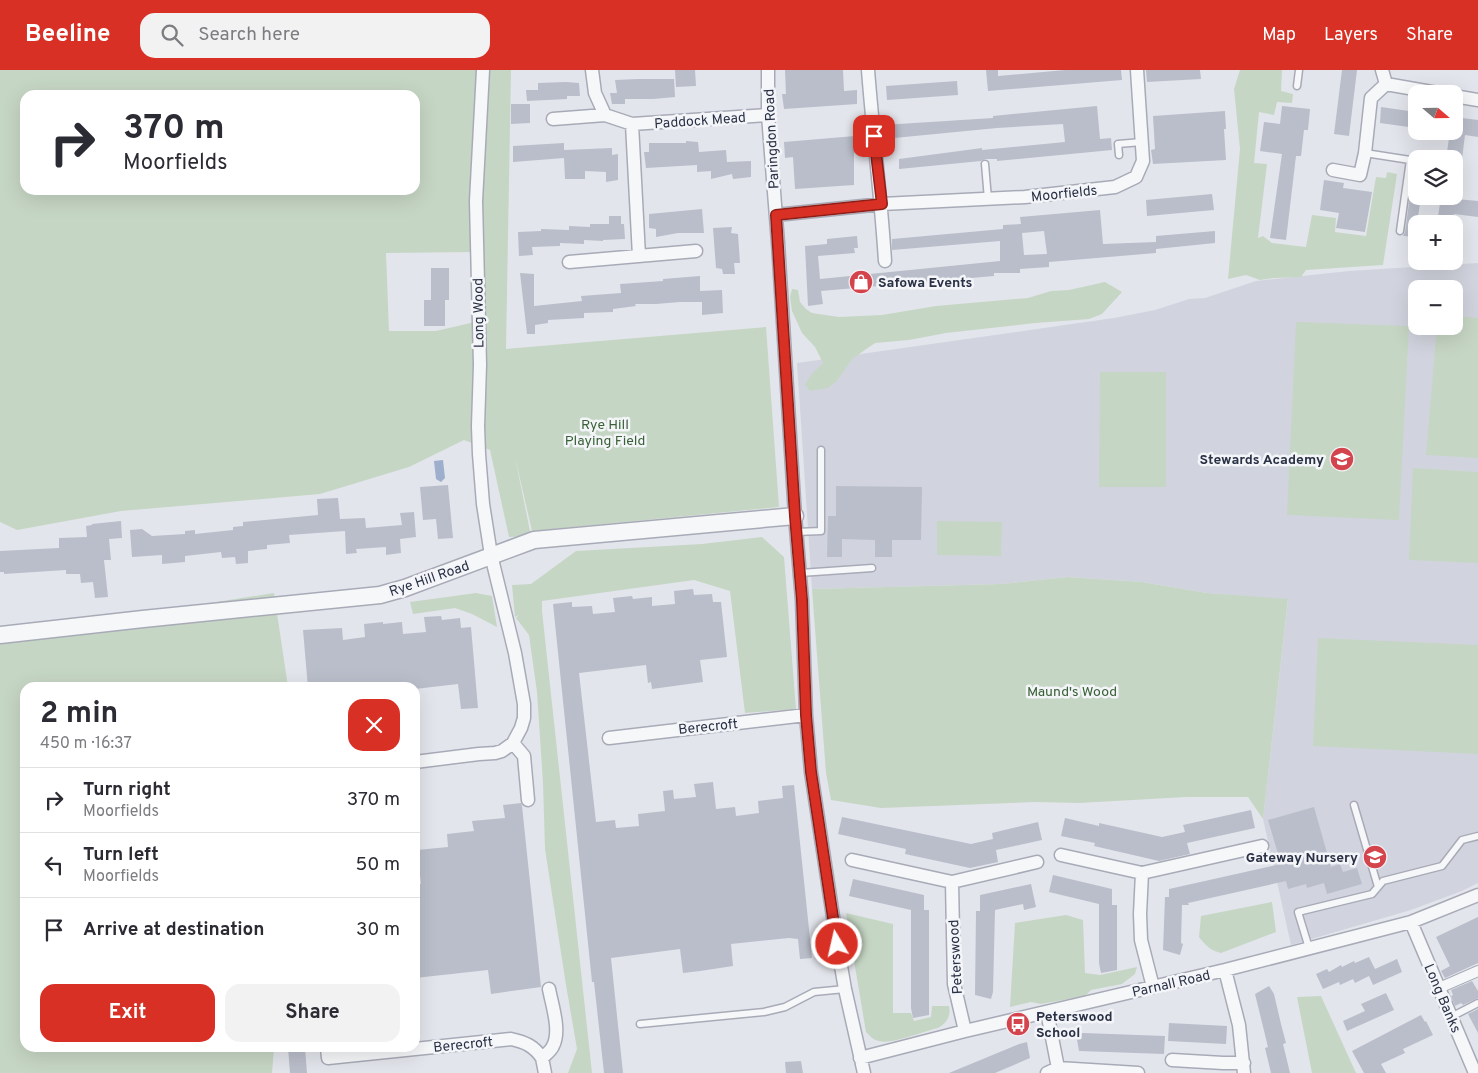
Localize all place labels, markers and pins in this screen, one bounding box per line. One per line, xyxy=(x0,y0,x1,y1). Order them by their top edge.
pin xyxy=(853,115,895,157)
shop icon: Safowa Events xyxy=(848,269,874,295)
place label: Safowa Events xyxy=(878,275,972,292)
school or university icon: Stewards Academy xyxy=(1329,446,1355,472)
place label: Stewards Academy xyxy=(1200,452,1324,469)
school or university icon: Gateway Nursery xyxy=(1362,844,1388,870)
place label: Gateway Nursery xyxy=(1246,850,1358,867)
place label: Peterswood School xyxy=(1036,1009,1113,1042)
bus stop icon: Peterswood School xyxy=(1005,1011,1031,1037)

